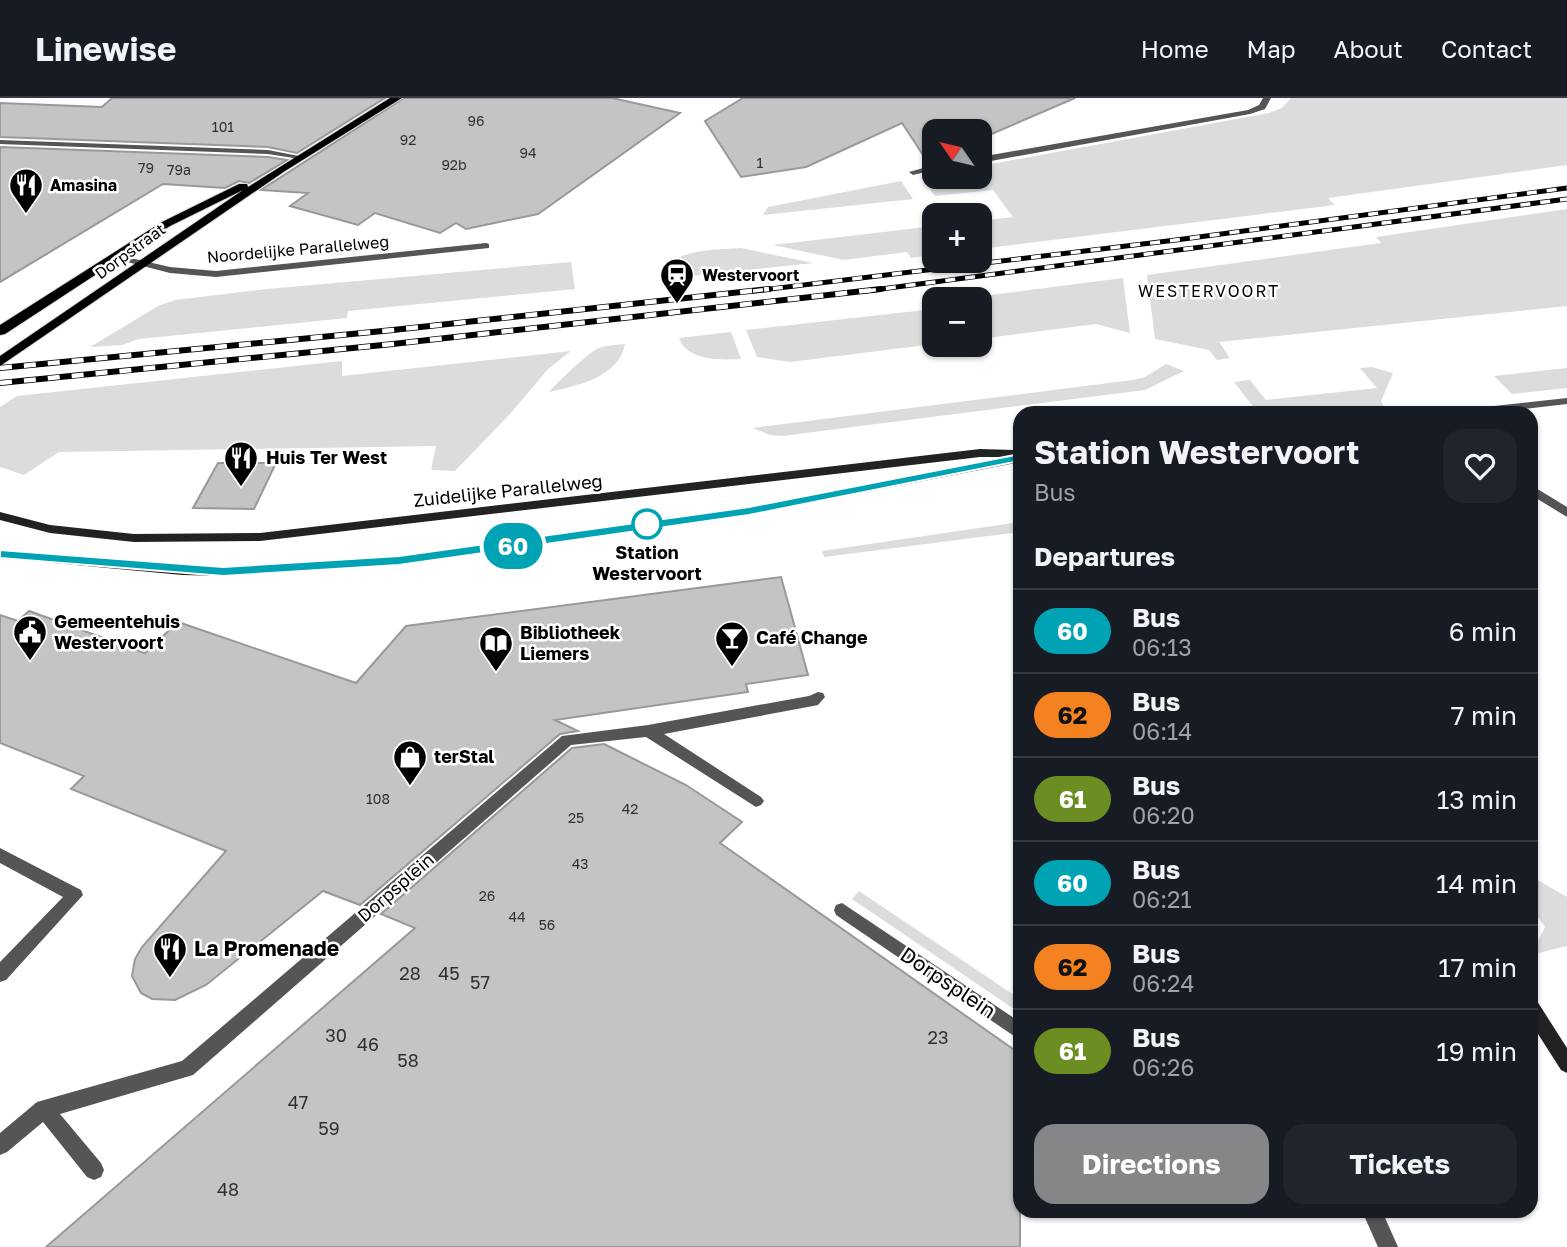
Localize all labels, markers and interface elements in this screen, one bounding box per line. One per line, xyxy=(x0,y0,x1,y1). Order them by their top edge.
text: Linewise xyxy=(35,29,177,68)
text: Home xyxy=(1141,34,1209,63)
text: Map xyxy=(1247,34,1296,63)
text: About xyxy=(1334,34,1403,63)
text: Contact xyxy=(1441,34,1532,63)
house number: 96 xyxy=(468,112,484,129)
house number: 101 xyxy=(212,118,234,135)
north arrow xyxy=(922,119,992,189)
map controls xyxy=(922,119,992,357)
house number: 92 xyxy=(400,131,416,148)
house number: 94 xyxy=(519,144,537,161)
house number: 1 xyxy=(757,154,764,171)
house number: 92b xyxy=(441,156,467,173)
house number: 79 xyxy=(138,159,154,176)
house number: 79a xyxy=(167,161,191,178)
restaurant icon: Amasina xyxy=(7,166,45,215)
place label: Amasina xyxy=(50,175,117,195)
button: + xyxy=(922,203,992,273)
street label: Dorpstraat xyxy=(91,219,169,283)
street label: Noordelijke Parallelweg xyxy=(206,231,390,267)
station icon: Westervoort xyxy=(658,256,696,305)
place label: Westervoort xyxy=(702,265,799,285)
district label: WESTERVOORT xyxy=(1138,281,1280,301)
button: − xyxy=(922,287,992,357)
button: heart xyxy=(1443,429,1517,503)
text: Station Westervoort xyxy=(1034,432,1359,471)
restaurant icon: Huis Ter West xyxy=(222,439,260,488)
place label: Huis Ter West xyxy=(266,446,387,468)
street label: Zuidelijke Parallelweg xyxy=(412,469,603,511)
text: Bus xyxy=(1034,478,1076,506)
marker: Station Westervoort xyxy=(632,509,662,539)
line badge: 60 xyxy=(482,523,544,569)
text: 60 xyxy=(498,531,528,560)
place label: Station Westervoort xyxy=(592,541,702,584)
text: Departures xyxy=(1034,541,1175,572)
text: Bus xyxy=(1132,602,1180,633)
place label: Gemeentehuis Westervoort xyxy=(54,610,180,653)
public building icon: Gemeentehuis Westervoort xyxy=(11,613,49,662)
text: 60 xyxy=(1057,616,1088,645)
text: 6 min xyxy=(1449,616,1517,647)
bar icon: Café Change xyxy=(713,619,751,668)
place label: Bibliotheek Liemers xyxy=(520,621,621,664)
library icon: Bibliotheek Liemers xyxy=(477,624,515,673)
place label: Café Change xyxy=(756,626,868,648)
text: 06:13 xyxy=(1132,633,1192,661)
text: Bus xyxy=(1132,686,1180,717)
text: 62 xyxy=(1058,700,1087,729)
text: 7 min xyxy=(1451,700,1517,731)
text: 06:14 xyxy=(1132,717,1192,745)
shop icon: terStal xyxy=(391,738,429,787)
place label: terStal xyxy=(434,745,494,767)
text: Bus xyxy=(1132,770,1180,801)
text: 61 xyxy=(1059,784,1086,813)
text: 13 min xyxy=(1437,784,1517,815)
house number: 108 xyxy=(366,790,390,807)
house number: 42 xyxy=(622,800,638,817)
text: 06:20 xyxy=(1132,801,1195,829)
house number: 25 xyxy=(568,809,584,826)
street label: Dorpsplein xyxy=(353,848,438,926)
text: Bus xyxy=(1132,854,1180,885)
house number: 43 xyxy=(572,855,588,872)
text: 60 xyxy=(1057,868,1088,897)
text: 14 min xyxy=(1436,868,1517,899)
text: 06:21 xyxy=(1132,885,1192,913)
house number: 26 xyxy=(479,887,495,904)
house number: 44 xyxy=(508,908,526,925)
house number: 56 xyxy=(539,916,555,933)
restaurant icon: La Promenade xyxy=(151,930,189,979)
place label: La Promenade xyxy=(194,935,339,961)
text: Bus xyxy=(1132,938,1180,969)
street label: Dorpsplein xyxy=(896,941,1001,1024)
text: 62 xyxy=(1058,952,1087,981)
text: 17 min xyxy=(1438,952,1517,983)
house number: 28 xyxy=(399,962,421,984)
house number: 45 xyxy=(438,962,460,984)
text: 06:24 xyxy=(1132,969,1194,997)
house number: 57 xyxy=(470,971,490,993)
text: Bus xyxy=(1132,1022,1180,1053)
house number: 30 xyxy=(325,1024,347,1046)
house number: 23 xyxy=(928,1026,948,1048)
house number: 46 xyxy=(357,1033,379,1055)
text: 61 xyxy=(1059,1036,1086,1065)
text: 19 min xyxy=(1436,1036,1517,1067)
house number: 58 xyxy=(397,1049,419,1071)
text: 06:26 xyxy=(1132,1053,1194,1081)
house number: 47 xyxy=(288,1091,308,1113)
house number: 59 xyxy=(318,1117,340,1139)
button: Directions xyxy=(1034,1124,1269,1204)
button: Tickets xyxy=(1283,1124,1517,1204)
house number: 48 xyxy=(217,1178,239,1200)

